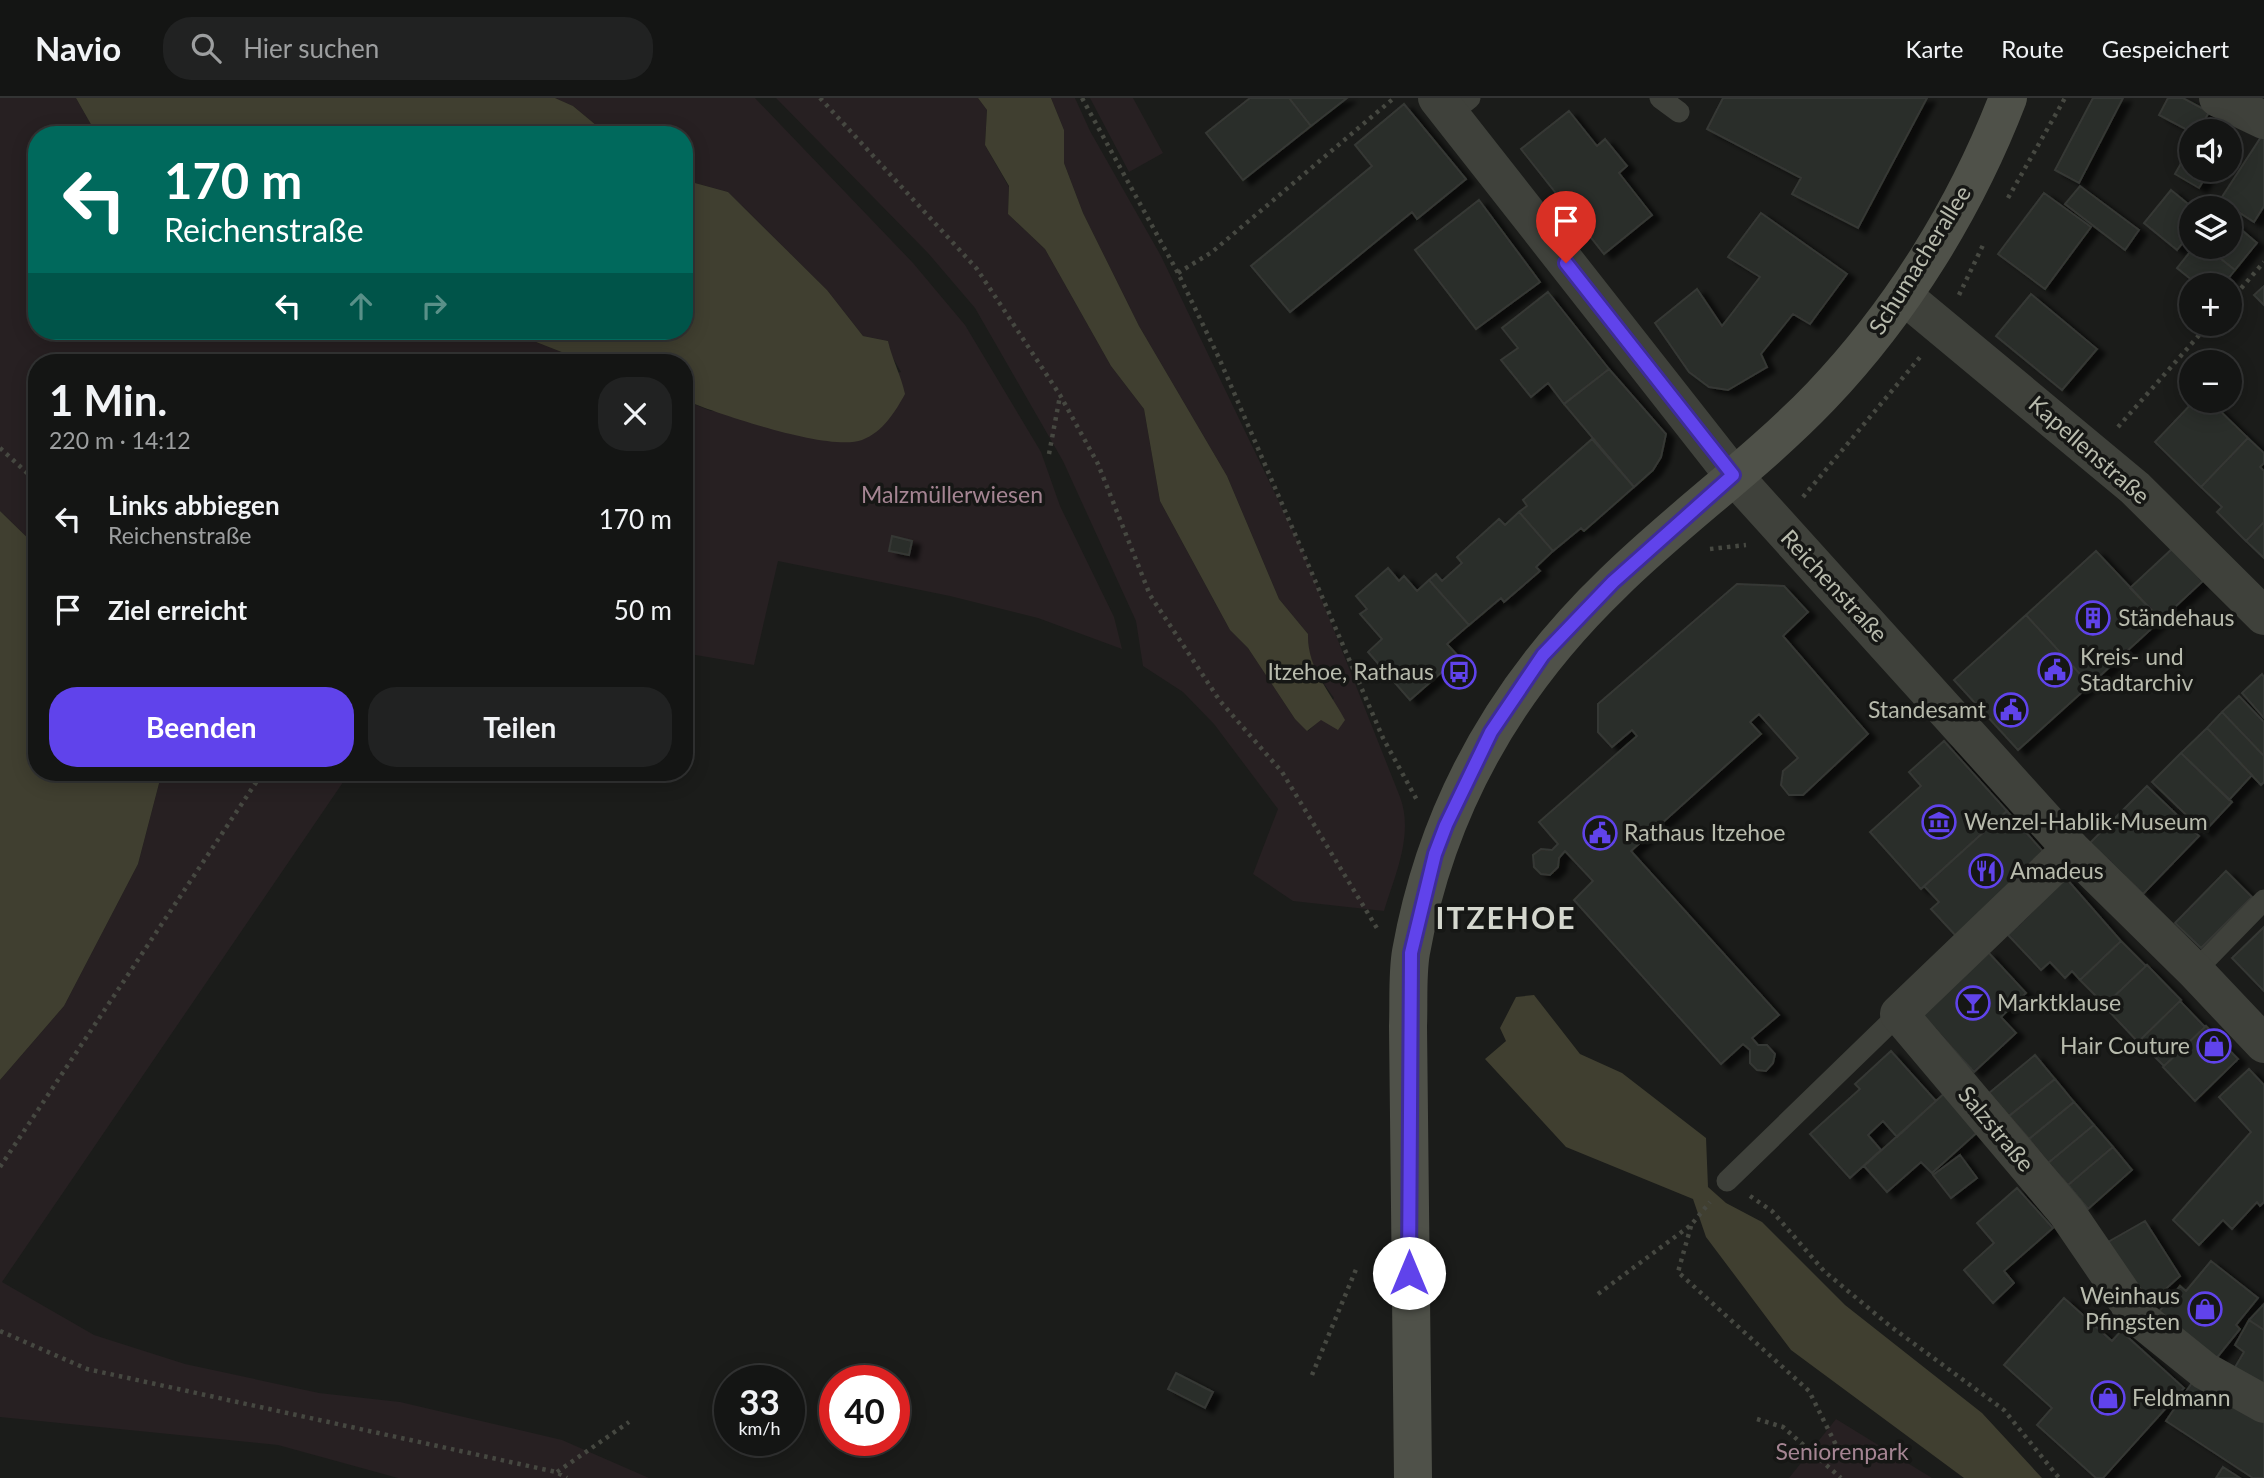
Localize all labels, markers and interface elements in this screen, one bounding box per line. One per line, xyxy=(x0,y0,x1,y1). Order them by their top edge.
search box xyxy=(163,17,653,80)
text: Navio xyxy=(35,28,121,68)
icon: search xyxy=(187,29,225,67)
text: Hier suchen xyxy=(243,32,379,64)
text: Karte xyxy=(1906,34,1963,63)
text: Route xyxy=(2001,34,2064,63)
text: Gespeichert xyxy=(2102,34,2229,63)
map controls xyxy=(2179,119,2242,413)
button: sound xyxy=(2179,119,2242,182)
text: 170 m xyxy=(164,151,302,209)
icon: left xyxy=(49,154,140,245)
street label: Schumacherallee xyxy=(1862,180,1976,339)
pin xyxy=(1536,191,1596,263)
button: layers xyxy=(2179,196,2242,259)
icon: arrive xyxy=(1547,202,1585,240)
text: Reichenstraße xyxy=(164,210,364,249)
button: + xyxy=(2179,273,2242,336)
icon: left xyxy=(269,287,307,325)
icon: ahead xyxy=(342,287,380,325)
icon: right xyxy=(415,287,453,325)
button: − xyxy=(2179,350,2242,413)
text: 1 Min. xyxy=(49,375,167,425)
button: close xyxy=(598,377,672,451)
street label: Kapellenstraße xyxy=(2024,389,2156,509)
text: 220 m · 14:12 xyxy=(49,426,191,454)
park label: Malzmüllerwiesen xyxy=(861,480,1043,508)
text: Links abbiegen xyxy=(108,489,280,521)
icon: left xyxy=(49,500,87,538)
text: 170 m xyxy=(599,503,672,535)
text: Reichenstraße xyxy=(108,521,251,549)
street label: Reichenstraße xyxy=(1776,523,1894,647)
icon: arrive xyxy=(49,591,87,629)
text: Ziel erreicht xyxy=(108,594,247,626)
text: 50 m xyxy=(614,594,672,626)
building icon: Ständehaus xyxy=(2074,599,2112,637)
place label: Ständehaus xyxy=(2118,603,2235,631)
place label: Kreis- und Stadtarchiv xyxy=(2080,642,2193,696)
public building icon: Kreis- und Stadtarchiv xyxy=(2036,651,2074,689)
bus stop icon: Itzehoe, Rathaus xyxy=(1440,653,1478,691)
place label: Itzehoe, Rathaus xyxy=(1267,657,1434,685)
button: Beenden xyxy=(49,687,354,767)
button: Teilen xyxy=(368,687,672,767)
public building icon: Standesamt xyxy=(1992,691,2030,729)
place label: Standesamt xyxy=(1868,695,1987,723)
museum icon: Wenzel-Hablik-Museum xyxy=(1920,803,1958,841)
place label: Wenzel-Hablik-Museum xyxy=(1964,807,2208,835)
public building icon: Rathaus Itzehoe xyxy=(1581,814,1619,852)
place label: Rathaus Itzehoe xyxy=(1624,818,1785,846)
restaurant icon: Amadeus xyxy=(1967,852,2005,890)
place label: Amadeus xyxy=(2010,856,2104,884)
district label: ITZEHOE xyxy=(1436,899,1576,935)
bar icon: Marktklause xyxy=(1954,984,1992,1022)
place label: Marktklause xyxy=(1997,988,2121,1016)
shop icon: Hair Couture xyxy=(2195,1027,2233,1065)
place label: Hair Couture xyxy=(2060,1031,2190,1059)
street label: Salzstraße xyxy=(1953,1080,2041,1177)
position arrow xyxy=(1372,1236,1446,1310)
place label: Weinhaus Pfingsten xyxy=(2080,1281,2180,1335)
shop icon: Weinhaus Pfingsten xyxy=(2186,1290,2224,1328)
speed limit sign: 40 xyxy=(819,1365,910,1456)
shop icon: Feldmann xyxy=(2089,1379,2127,1417)
text: 33 xyxy=(739,1380,780,1422)
place label: Feldmann xyxy=(2132,1383,2230,1411)
text: km/h xyxy=(738,1417,781,1439)
park label: Seniorenpark xyxy=(1775,1437,1909,1465)

